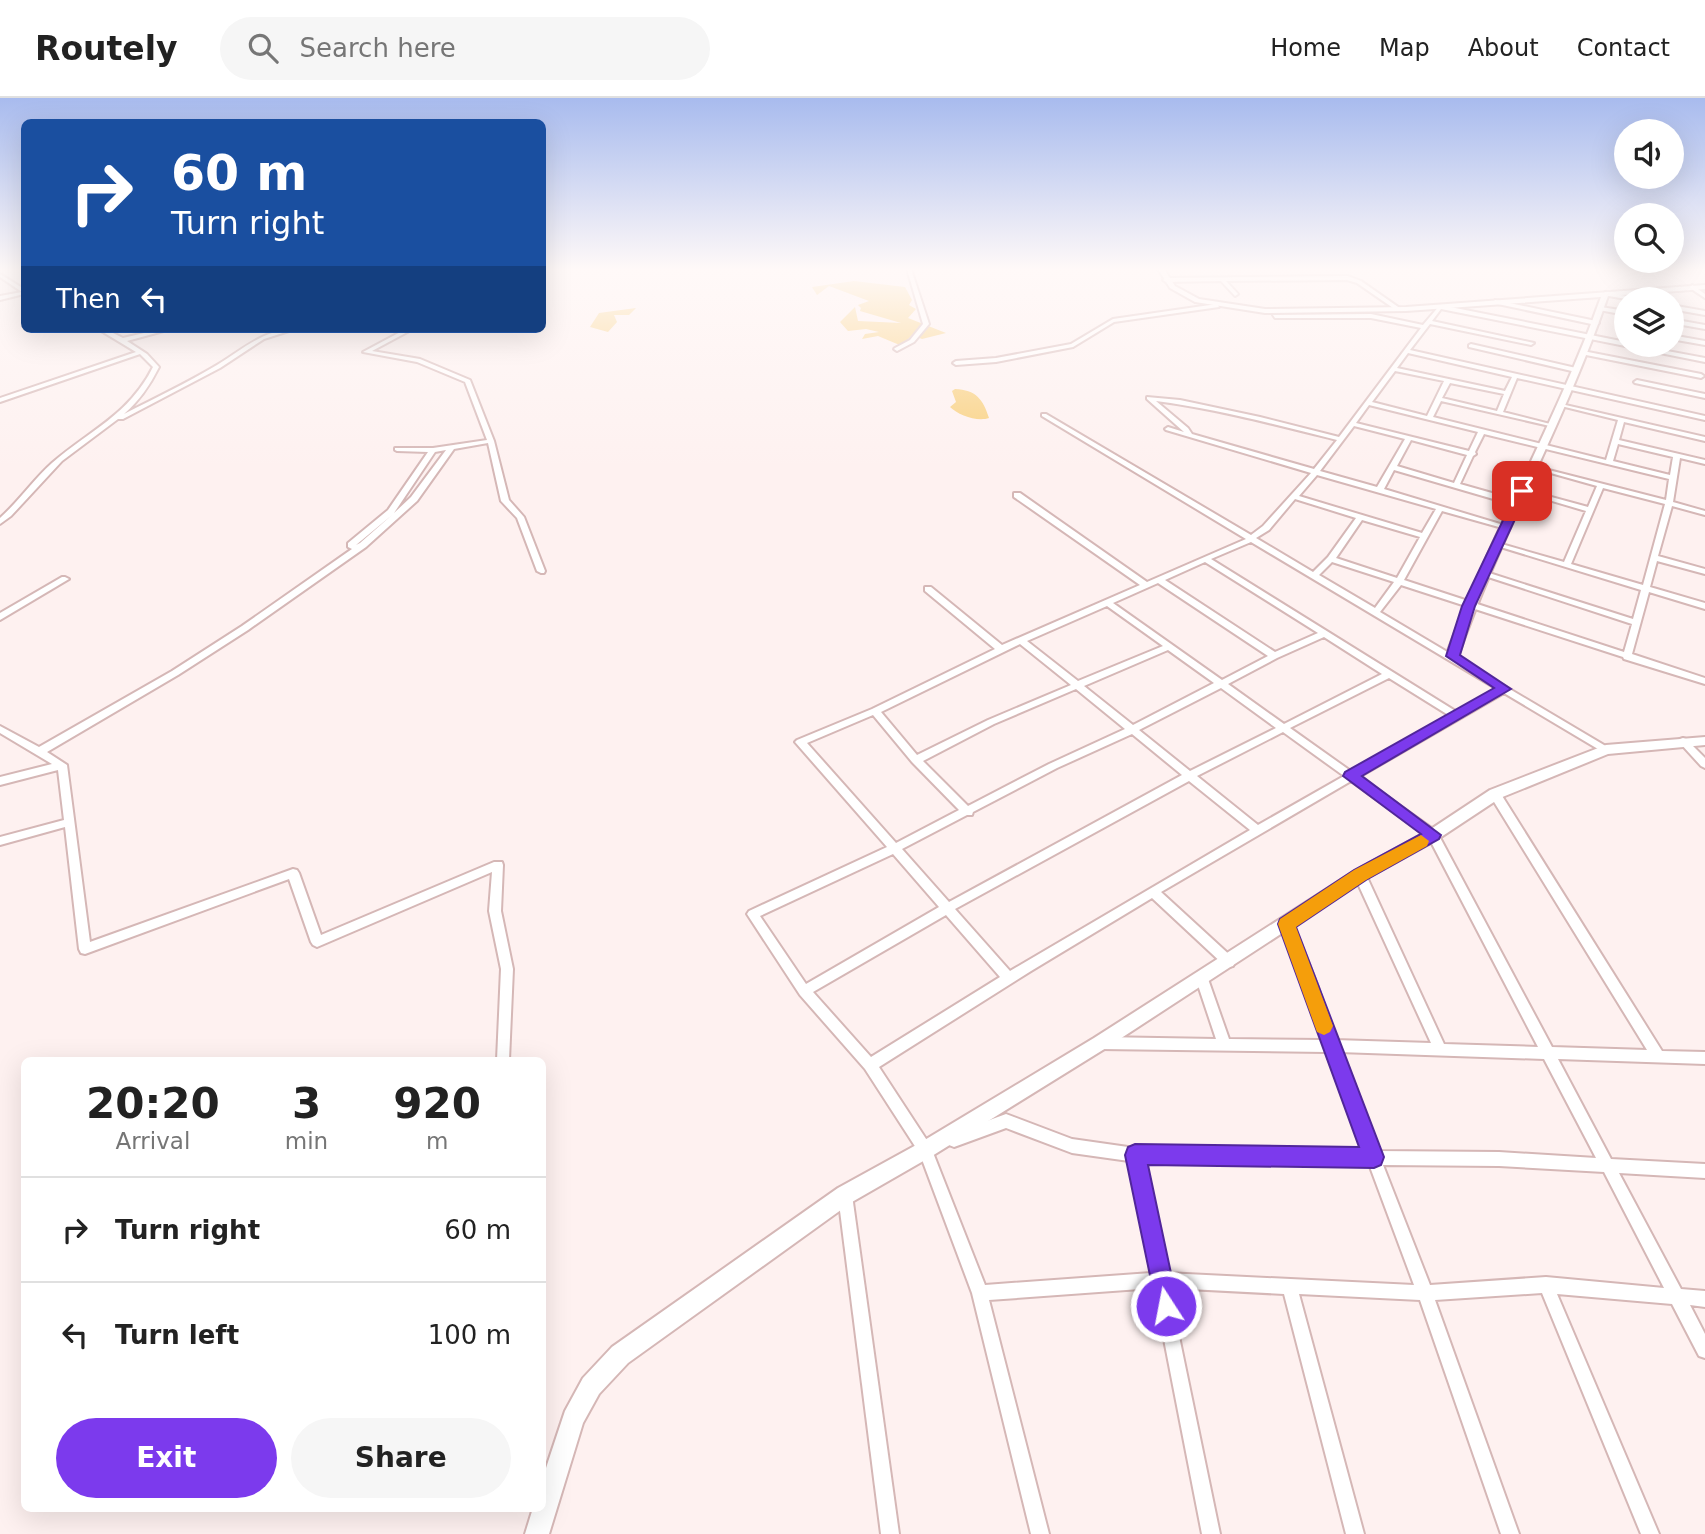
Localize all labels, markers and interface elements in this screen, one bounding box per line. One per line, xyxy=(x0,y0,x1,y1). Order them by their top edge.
search box xyxy=(220,17,710,80)
text: Routely xyxy=(35,29,178,68)
icon: search xyxy=(244,29,282,67)
text: Search here xyxy=(300,33,456,63)
text: Home xyxy=(1270,34,1341,62)
text: Map xyxy=(1379,34,1430,62)
text: About xyxy=(1468,34,1539,62)
text: Contact xyxy=(1577,34,1670,62)
map controls xyxy=(1614,119,1684,357)
button: sound xyxy=(1614,119,1684,189)
text: 60 m xyxy=(171,145,307,202)
icon: right xyxy=(56,147,147,238)
button: search xyxy=(1614,203,1684,273)
text: Turn right xyxy=(171,204,324,242)
icon: left xyxy=(135,280,173,318)
text: Then xyxy=(56,284,121,314)
button: layers xyxy=(1614,287,1684,357)
pin xyxy=(1492,461,1552,521)
icon: arrive xyxy=(1503,472,1541,510)
text: 20:20 xyxy=(86,1079,220,1128)
text: 3 xyxy=(292,1079,321,1128)
text: 920 xyxy=(393,1079,481,1128)
text: Arrival xyxy=(116,1128,190,1154)
text: min xyxy=(285,1128,328,1154)
text: m xyxy=(426,1128,448,1154)
icon: right xyxy=(56,1211,94,1249)
text: Turn right xyxy=(115,1215,260,1245)
text: 60 m xyxy=(444,1215,511,1245)
position arrow xyxy=(1129,1269,1203,1343)
icon: left xyxy=(56,1316,94,1354)
text: Turn left xyxy=(115,1320,239,1350)
text: 100 m xyxy=(428,1320,511,1350)
button: Exit xyxy=(56,1418,277,1498)
button: Share xyxy=(291,1418,511,1498)

